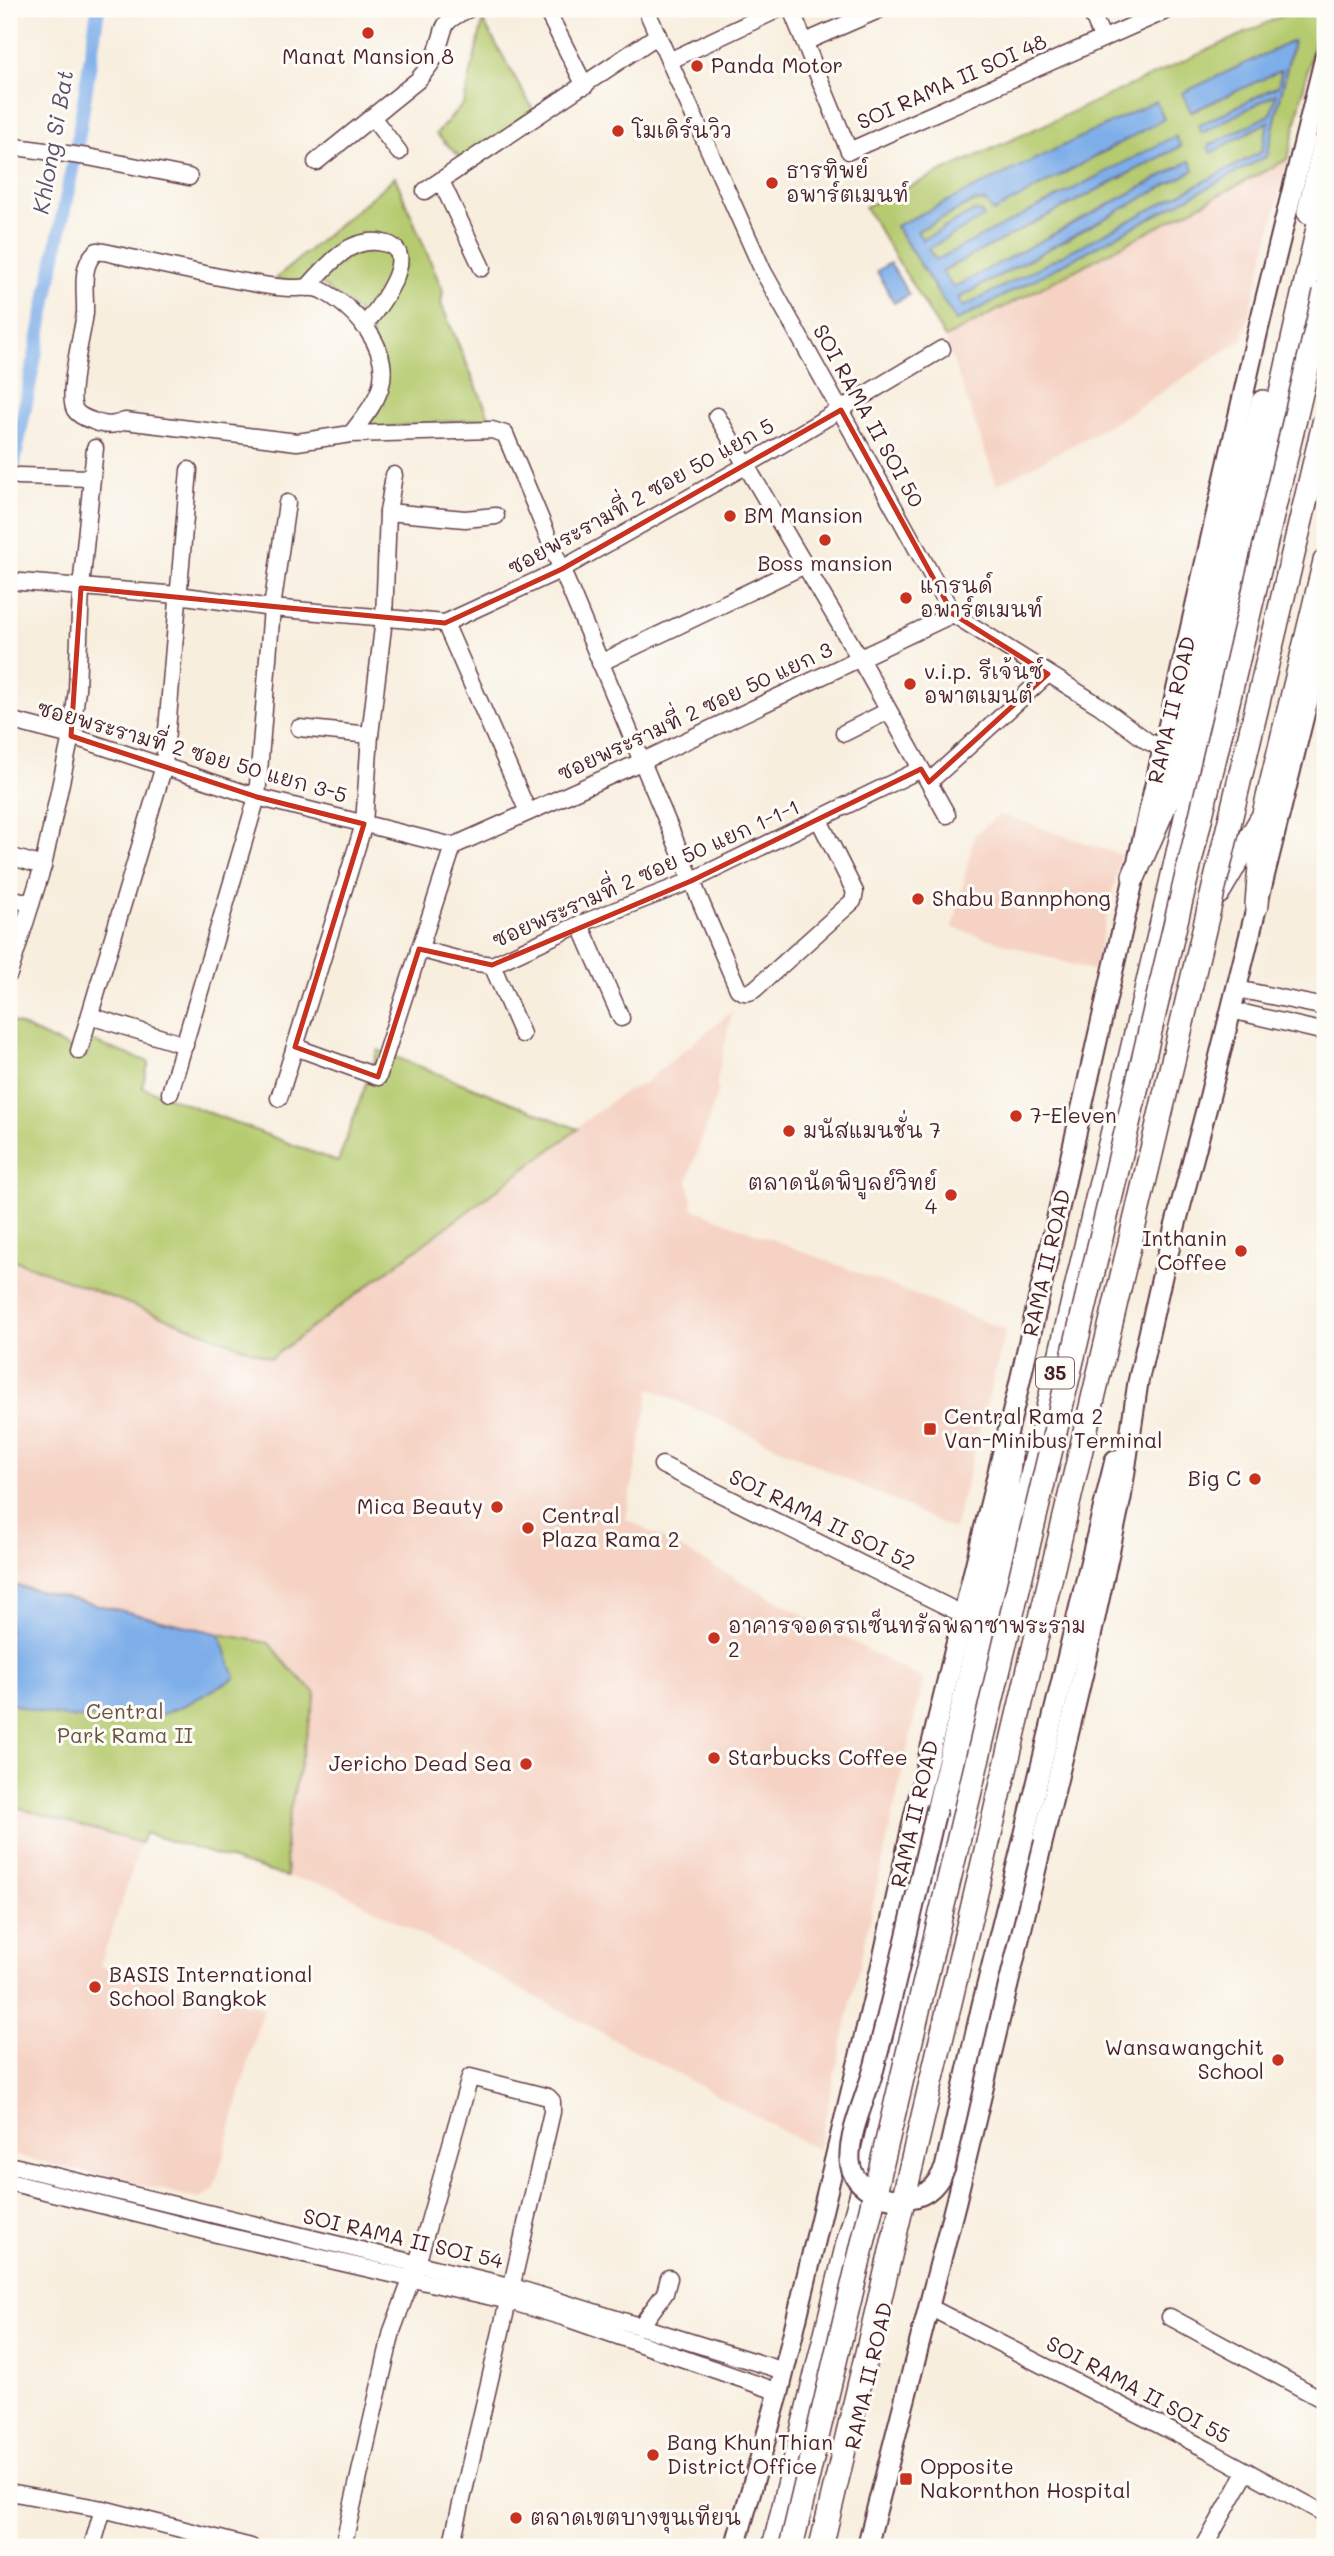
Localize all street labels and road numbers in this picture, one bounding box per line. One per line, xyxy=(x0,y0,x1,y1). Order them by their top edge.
street label: SOI RAMA II SOI 48 xyxy=(852,27,1050,135)
street label: SOI RAMA II SOI 50 xyxy=(808,319,931,512)
street label: ซอยพระรามที่ 2 ซอย 50 แยก 5 xyxy=(499,405,778,580)
street label: ซอยพระรามที่ 2 ซอย 50 แยก 3 xyxy=(550,629,836,786)
street label: RAMA II ROAD xyxy=(1140,633,1201,786)
street label: ซอยพระรามที่ 2 ซอย 50 แยก 3-5 xyxy=(34,687,352,808)
street label: ซอยพระรามที่ 2 ซอย 50 แยก 1-1-1 xyxy=(485,786,803,953)
street label: RAMA II ROAD xyxy=(1015,1186,1076,1339)
road number: 35 xyxy=(1036,1358,1074,1388)
street label: SOI RAMA II SOI 52 xyxy=(725,1462,920,1575)
street label: RAMA II ROAD xyxy=(883,1737,944,1890)
street label: SOI RAMA II SOI 54 xyxy=(301,2201,507,2274)
street label: RAMA II ROAD xyxy=(837,2299,898,2452)
street label: SOI RAMA II SOI 55 xyxy=(1042,2329,1235,2449)

